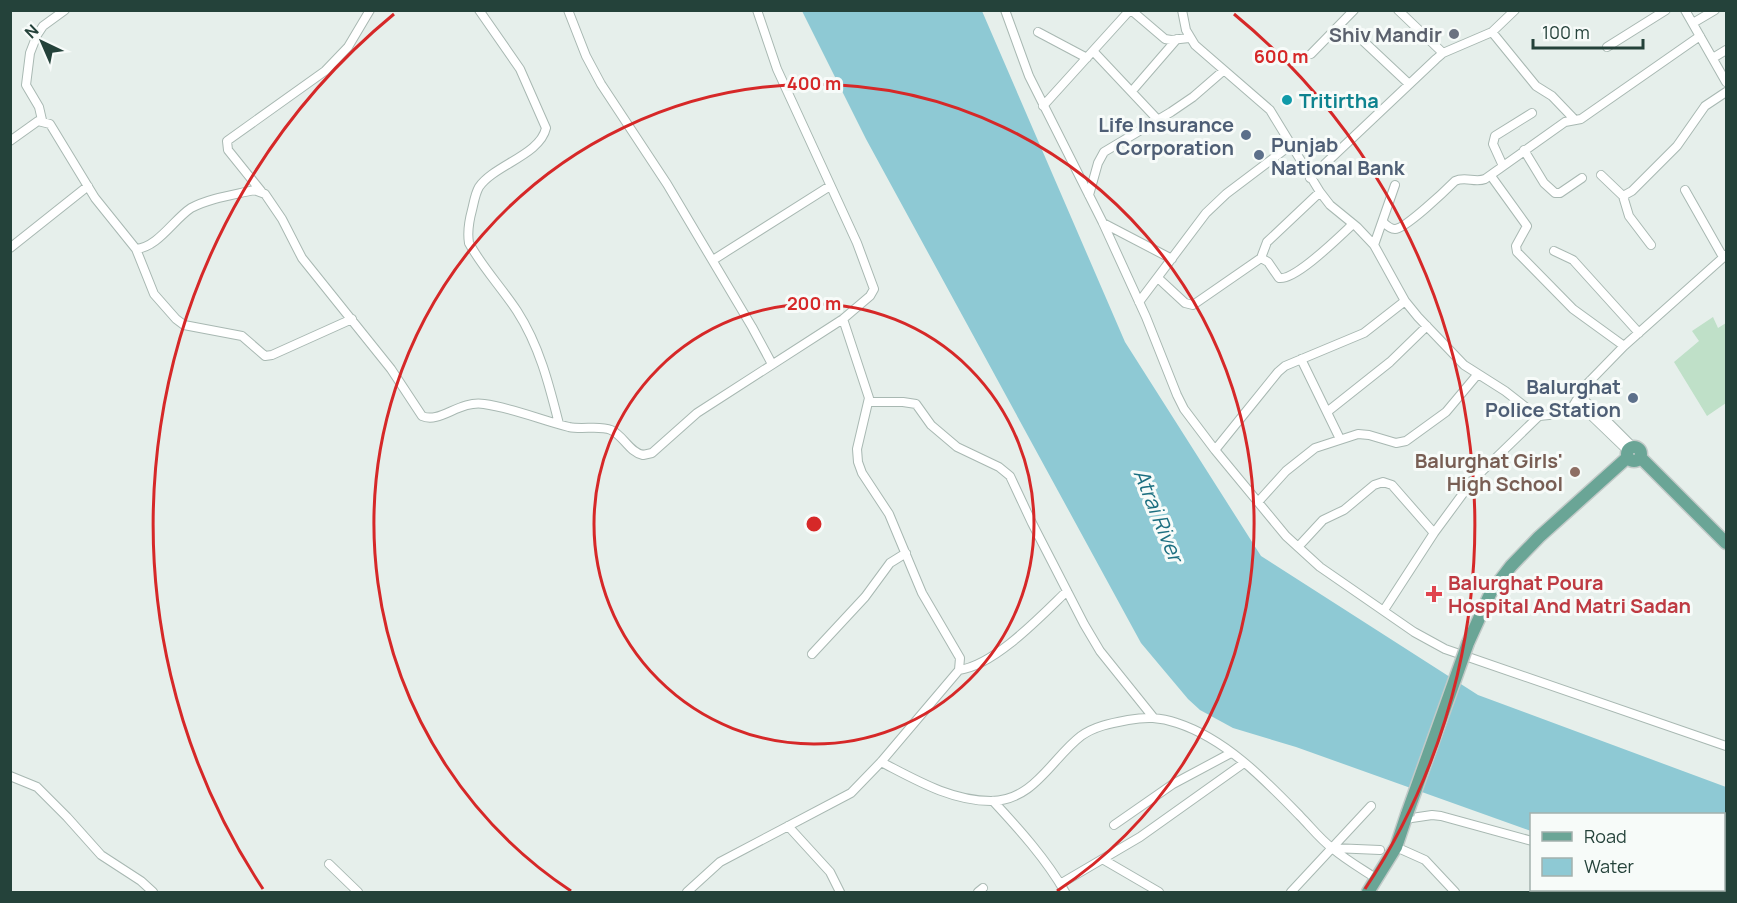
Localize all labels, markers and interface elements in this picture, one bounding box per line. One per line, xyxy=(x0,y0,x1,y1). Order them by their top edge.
north arrow xyxy=(12,12,72,72)
scale bar xyxy=(1533,12,1642,50)
text: N xyxy=(20,19,43,43)
text: 100 m xyxy=(1542,20,1590,44)
place label: Shiv Mandir xyxy=(1329,21,1442,48)
marker: Shiv Mandir xyxy=(1447,27,1461,41)
text: 600 m xyxy=(1254,44,1308,68)
text: 400 m xyxy=(787,71,841,95)
place label: Tritirtha xyxy=(1299,87,1379,114)
marker: Tritirtha xyxy=(1280,93,1294,107)
place label: Life Insurance Corporation xyxy=(1098,111,1234,161)
marker: Life Insurance Corporation xyxy=(1239,128,1253,142)
place label: Punjab National Bank xyxy=(1271,131,1406,181)
marker: Punjab National Bank xyxy=(1252,148,1266,162)
text: 200 m xyxy=(787,291,841,315)
place label: Balurghat Police Station xyxy=(1485,373,1621,423)
marker: Balurghat Police Station xyxy=(1626,391,1640,405)
place label: Balurghat Girls' High School xyxy=(1415,447,1563,497)
water label: Atrai River xyxy=(1128,465,1191,568)
marker: Balurghat Girls' High School xyxy=(1568,465,1582,479)
centre of rings xyxy=(804,514,824,534)
place label: Balurghat Poura Hospital And Matri Sadan xyxy=(1448,569,1691,619)
marker: Balurghat Poura Hospital And Matri Sadan xyxy=(1425,585,1443,603)
legend xyxy=(1530,813,1725,891)
text: Road xyxy=(1584,824,1627,848)
text: Water xyxy=(1584,854,1634,878)

